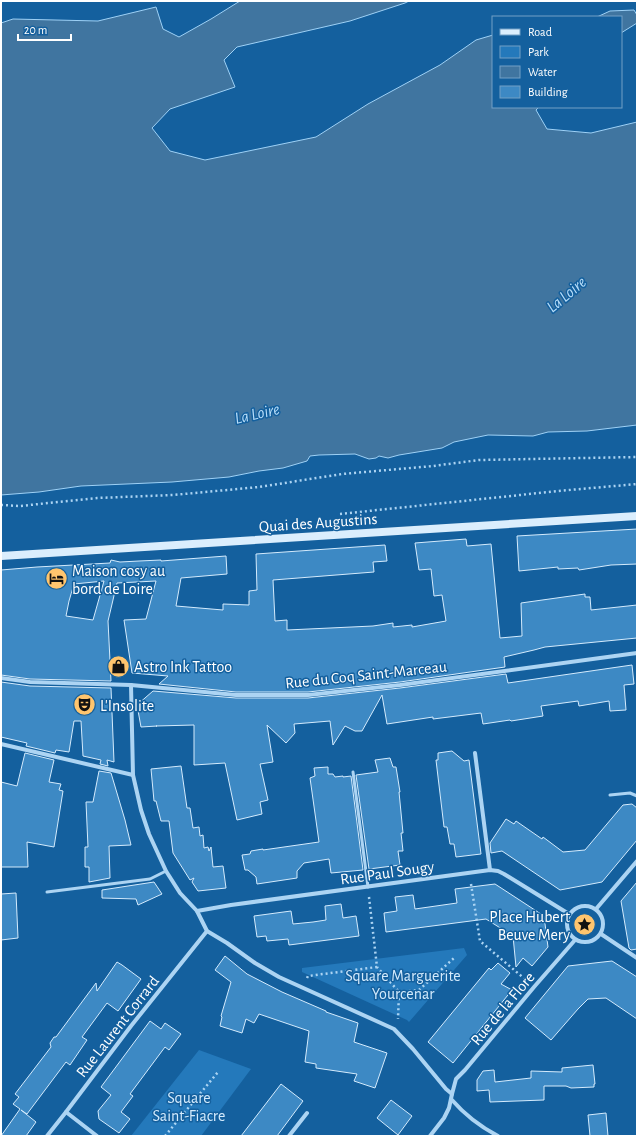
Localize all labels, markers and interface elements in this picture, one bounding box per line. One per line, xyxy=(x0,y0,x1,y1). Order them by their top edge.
scale bar xyxy=(18,16,71,42)
legend xyxy=(492,16,622,108)
text: 20 m xyxy=(24,24,47,36)
text: Road xyxy=(528,26,552,38)
text: Park xyxy=(528,46,549,58)
text: Water xyxy=(528,66,557,78)
text: Building xyxy=(528,86,568,98)
water label: La Loire xyxy=(543,273,589,316)
water label: La Loire xyxy=(233,400,281,427)
street label: Quai des Augustins xyxy=(258,511,378,536)
place label: Maison cosy au bord de Loire xyxy=(72,563,165,597)
hotel icon: Maison cosy au bord de Loire xyxy=(43,566,69,592)
shop icon: Astro Ink Tattoo xyxy=(105,653,131,679)
place label: Astro Ink Tattoo xyxy=(134,659,232,675)
street label: Rue du Coq Saint-Marceau xyxy=(284,659,448,691)
theatre icon: L'Insolite xyxy=(72,692,98,718)
place label: L'Insolite xyxy=(100,698,154,714)
street label: Rue Paul Sougy xyxy=(339,858,435,888)
place label: Place Hubert Beuve Mery xyxy=(489,909,570,944)
place icon: Place Hubert Beuve Mery xyxy=(572,912,598,938)
park label: Square Marguerite Yourcenar xyxy=(345,968,461,1002)
street label: Rue de la Flore xyxy=(468,969,538,1048)
street label: Rue Laurent Corrard xyxy=(73,973,162,1080)
park label: Square Saint-Fiacre xyxy=(153,1090,225,1124)

